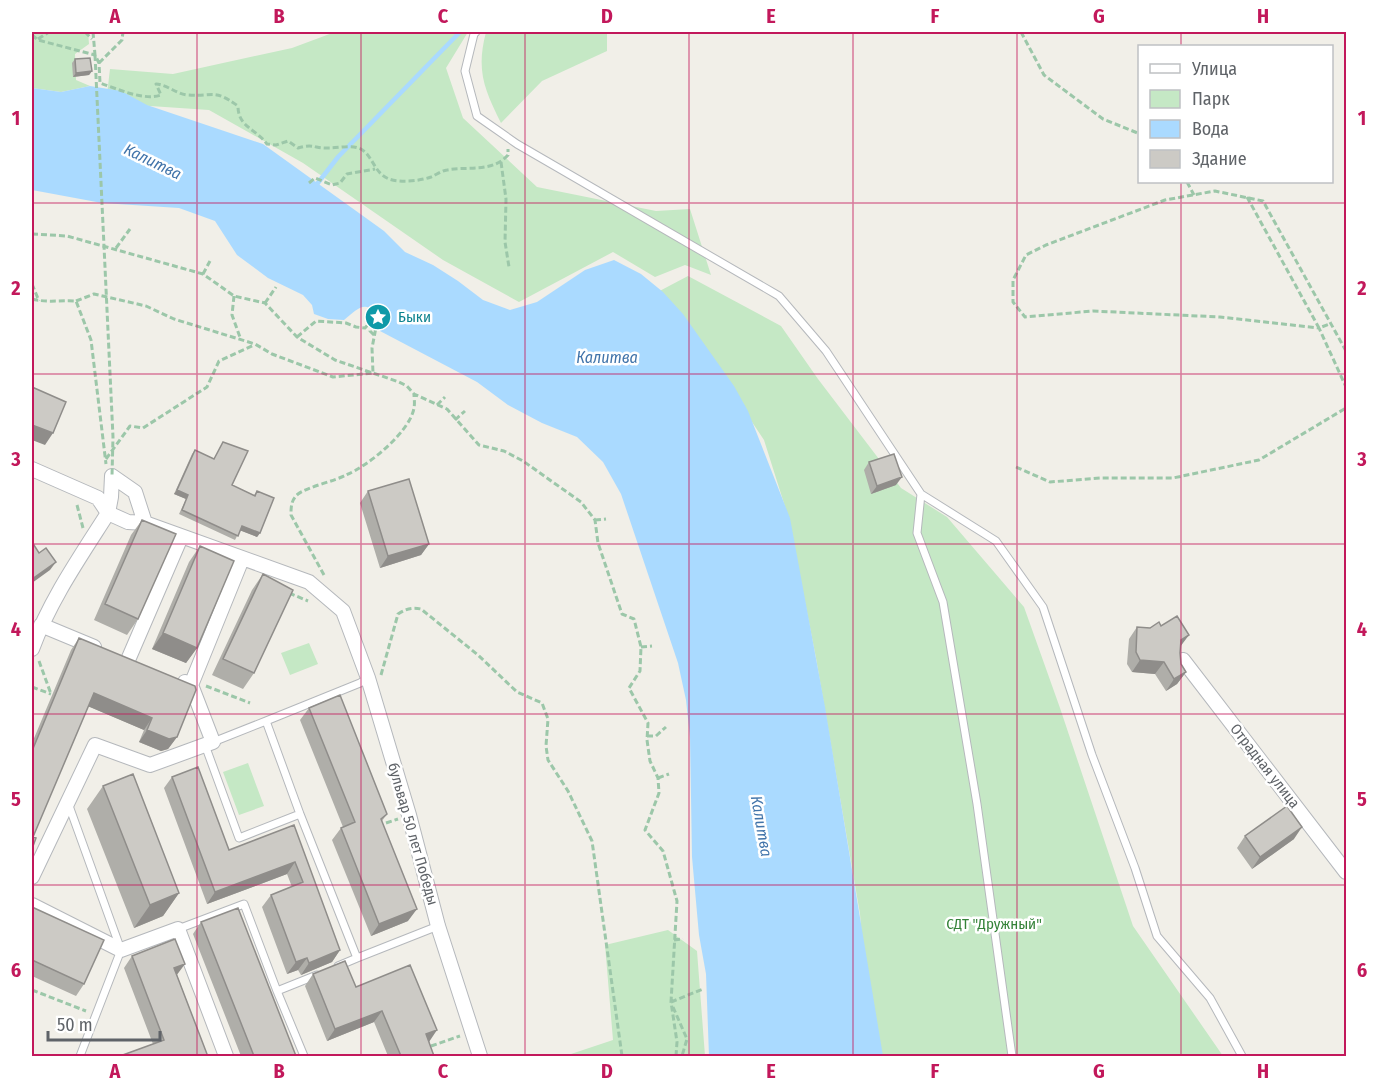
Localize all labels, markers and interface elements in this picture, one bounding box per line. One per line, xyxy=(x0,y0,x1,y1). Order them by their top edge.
text: A xyxy=(109,4,122,28)
text: B xyxy=(273,4,285,28)
text: C xyxy=(438,4,449,28)
text: D xyxy=(601,4,613,28)
text: E xyxy=(766,4,776,28)
text: F xyxy=(931,4,940,28)
text: G xyxy=(1093,4,1105,28)
text: H xyxy=(1257,4,1269,28)
legend xyxy=(1138,45,1333,183)
text: Улица xyxy=(1191,58,1237,80)
text: Парк xyxy=(1192,88,1230,110)
text: 1 xyxy=(12,106,20,130)
text: 1 xyxy=(1358,106,1366,130)
text: Вода xyxy=(1192,118,1229,140)
water label: Калитва xyxy=(121,139,185,183)
text: Здание xyxy=(1192,148,1247,170)
text: 2 xyxy=(10,276,21,300)
text: 2 xyxy=(1356,276,1367,300)
place icon: Быки xyxy=(363,302,393,332)
place label: Быки xyxy=(398,308,431,326)
water label: Калитва xyxy=(576,348,638,367)
text: 3 xyxy=(10,447,21,471)
text: 3 xyxy=(1356,447,1367,471)
text: 4 xyxy=(11,617,21,641)
text: 4 xyxy=(1357,617,1367,641)
street label: Отрадная улица xyxy=(1226,720,1304,812)
street label: бульвар 50 лет Победы xyxy=(384,761,442,907)
text: 5 xyxy=(11,787,21,811)
text: 5 xyxy=(1357,787,1367,811)
water label: Калитва xyxy=(747,794,776,858)
park label: СДТ "Дружный" xyxy=(946,915,1042,933)
text: 6 xyxy=(11,958,21,982)
text: 6 xyxy=(1357,958,1367,982)
scale bar xyxy=(48,1004,160,1042)
text: 50 m xyxy=(57,1014,93,1036)
text: A xyxy=(109,1059,122,1083)
text: B xyxy=(273,1059,285,1083)
text: C xyxy=(438,1059,449,1083)
text: D xyxy=(601,1059,613,1083)
text: E xyxy=(766,1059,776,1083)
text: F xyxy=(931,1059,940,1083)
text: G xyxy=(1093,1059,1105,1083)
text: H xyxy=(1257,1059,1269,1083)

